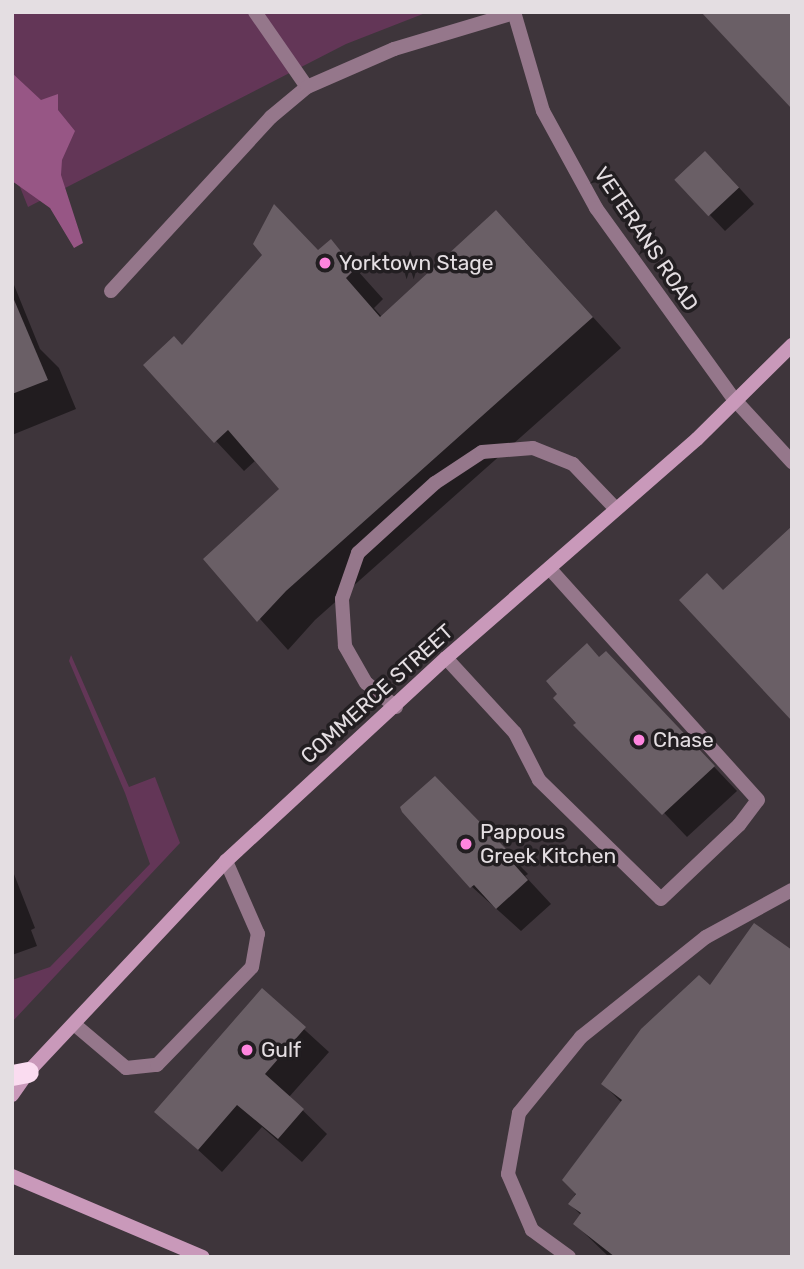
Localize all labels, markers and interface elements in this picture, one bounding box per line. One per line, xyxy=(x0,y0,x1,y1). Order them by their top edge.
street label: VETERANS ROAD xyxy=(589,162,703,316)
place label: Yorktown Stage xyxy=(339,250,494,276)
marker: Yorktown Stage xyxy=(317,255,333,271)
street label: COMMERCE STREET xyxy=(296,619,458,769)
place label: Chase xyxy=(653,727,714,753)
marker: Chase xyxy=(631,732,647,748)
place label: Pappous Greek Kitchen xyxy=(480,819,616,869)
marker: Pappous Greek Kitchen xyxy=(458,836,474,852)
place label: Gulf xyxy=(261,1037,301,1063)
marker: Gulf xyxy=(239,1042,255,1058)

